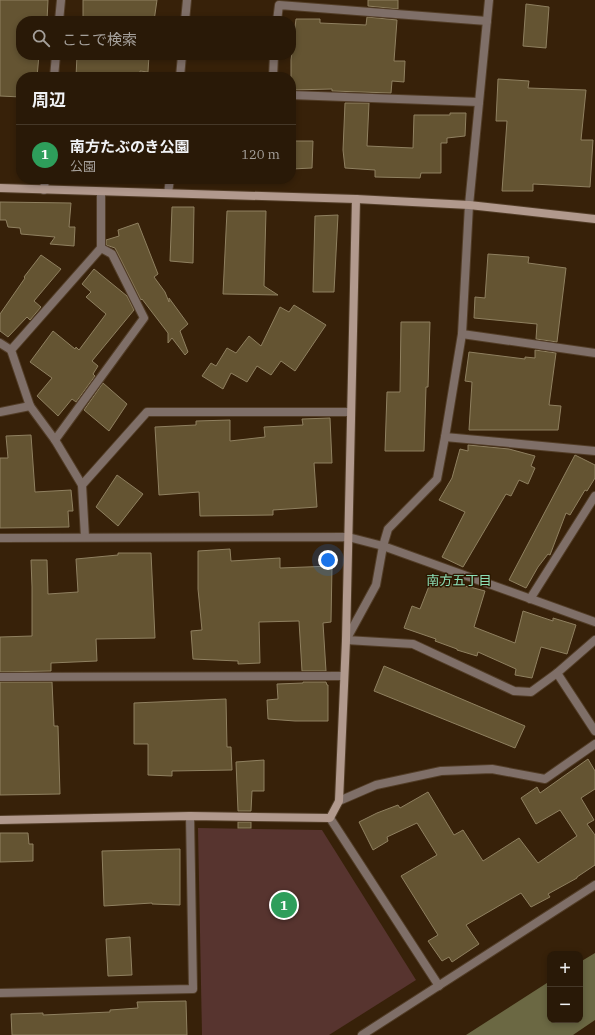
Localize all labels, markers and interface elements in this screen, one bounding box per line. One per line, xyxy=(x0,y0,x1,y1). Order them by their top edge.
search box xyxy=(16,16,296,60)
icon: search xyxy=(30,27,52,49)
text: ここで検索 xyxy=(62,30,137,49)
text: 周辺 xyxy=(32,89,66,111)
text: 南方たぶのき公園 xyxy=(70,137,190,156)
text: 1 xyxy=(41,146,49,163)
text: 120 m xyxy=(241,146,280,163)
text: 公園 xyxy=(70,158,96,175)
your location xyxy=(318,550,338,570)
district label: 南方五丁目 xyxy=(426,572,492,589)
pin: 1 xyxy=(271,890,297,920)
map controls xyxy=(547,951,583,1023)
button: + xyxy=(547,951,583,987)
button: − xyxy=(547,987,583,1023)

